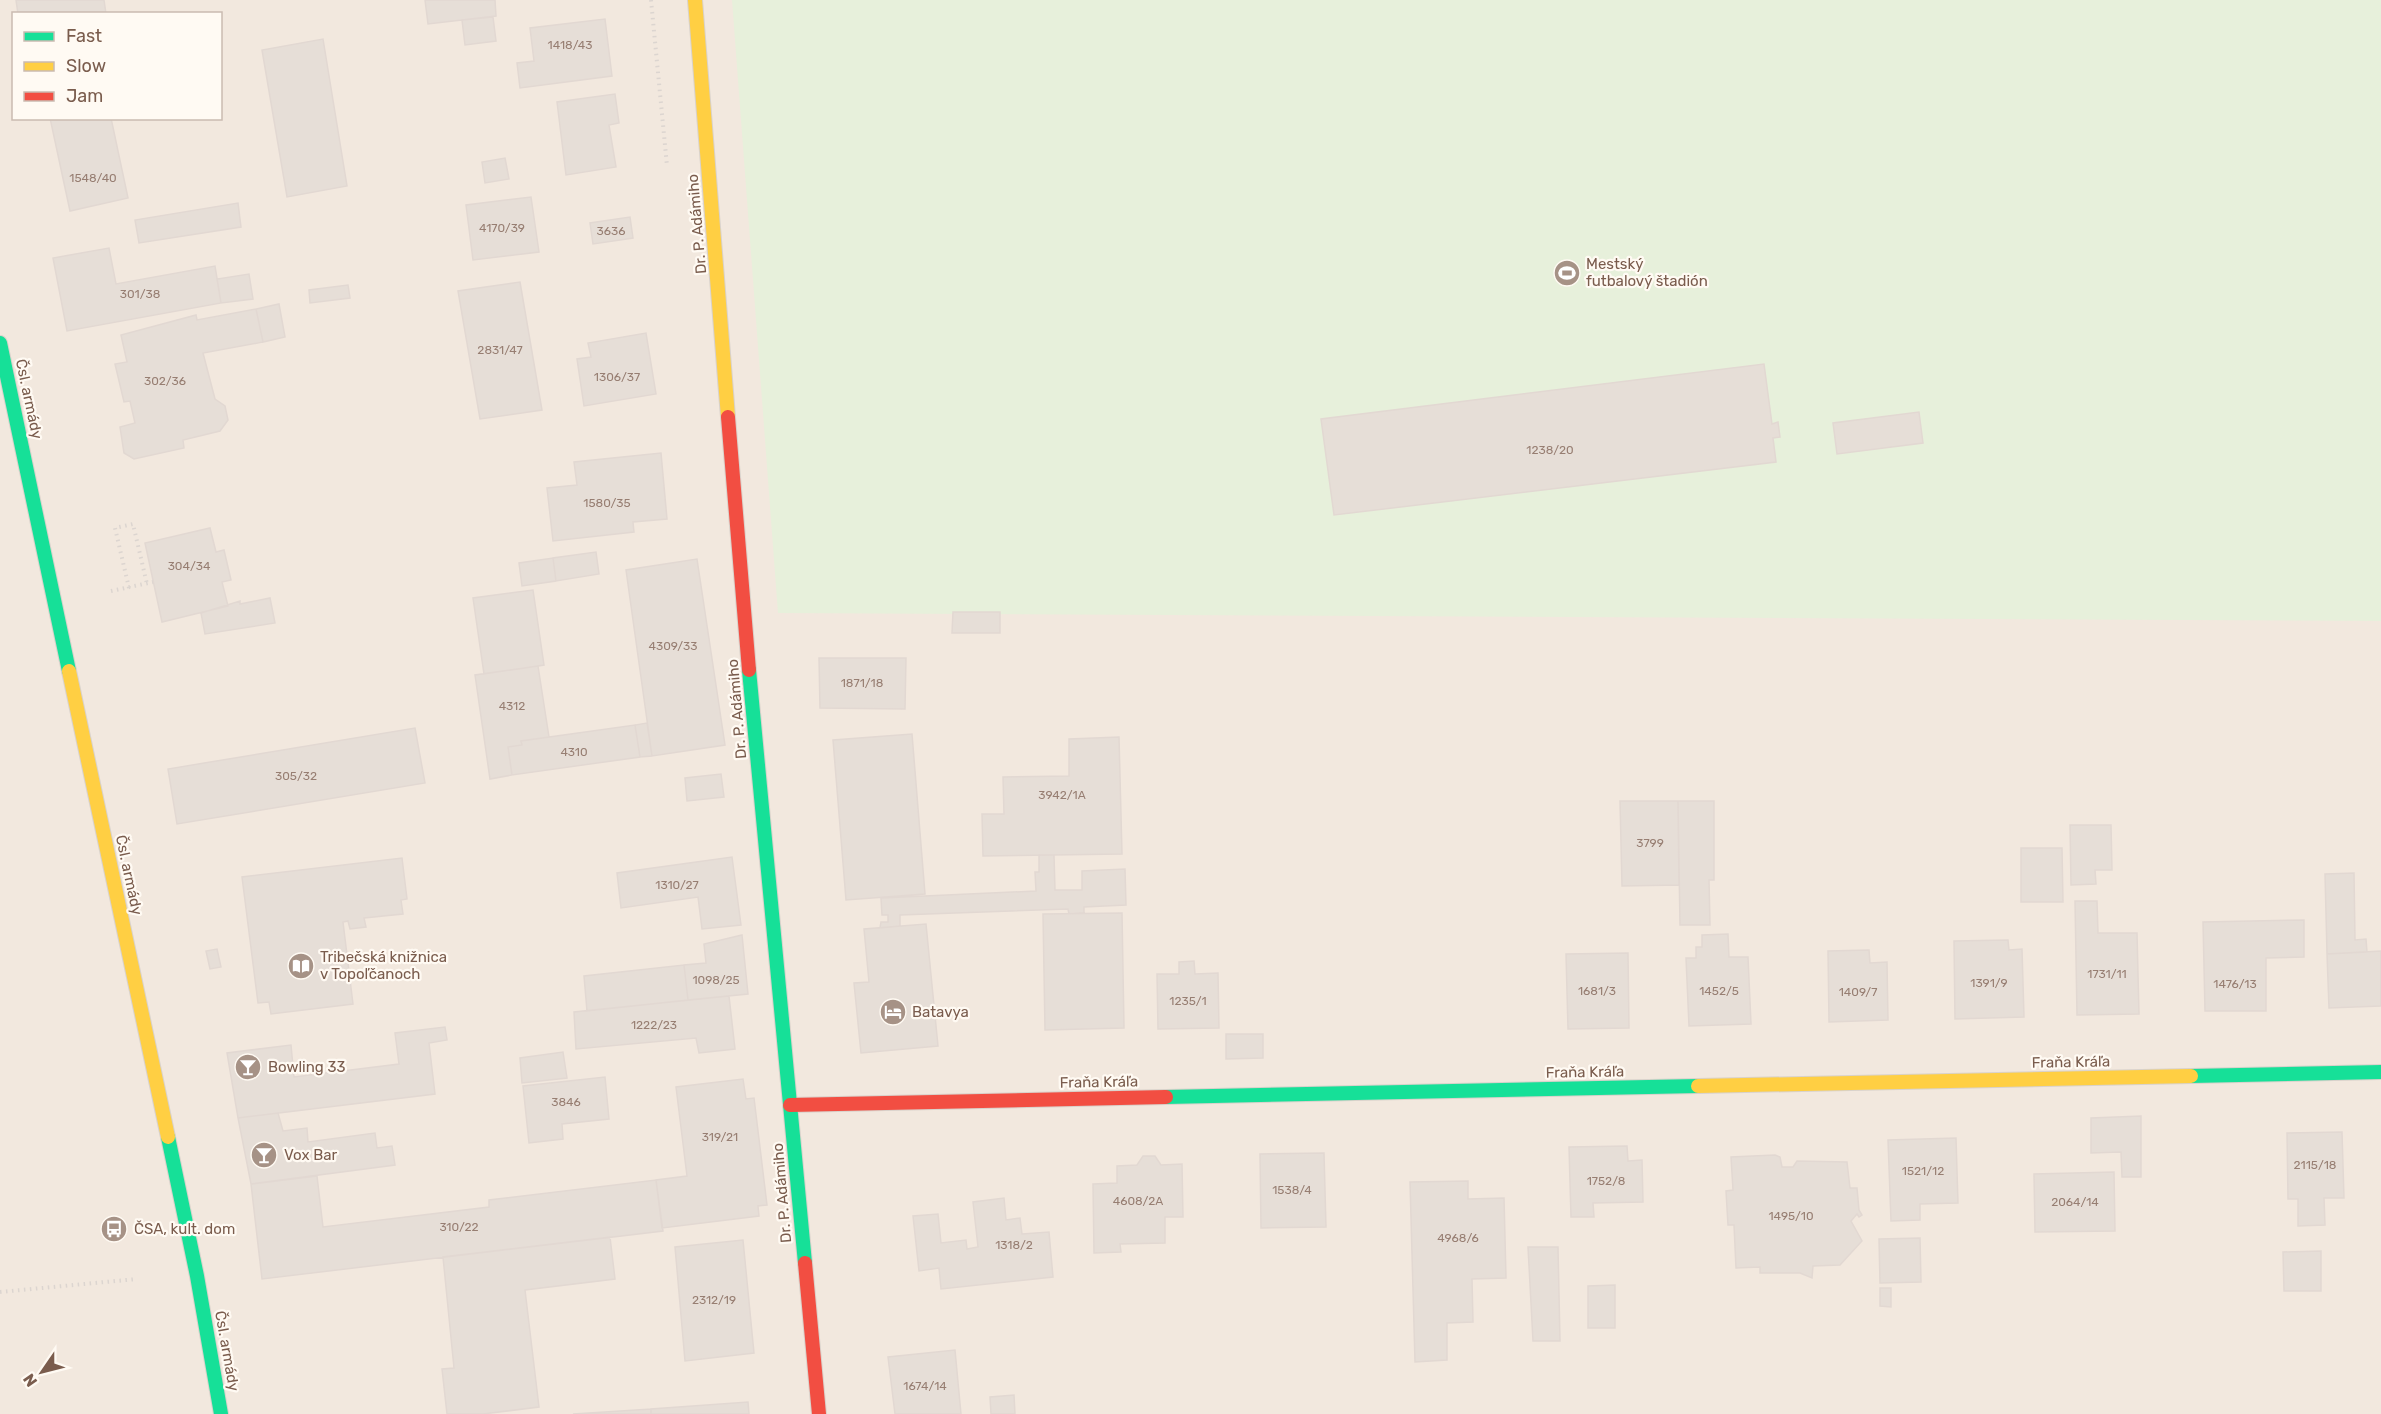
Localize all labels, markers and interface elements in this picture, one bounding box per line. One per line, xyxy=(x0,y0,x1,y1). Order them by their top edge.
legend xyxy=(12,12,222,120)
text: Fast xyxy=(66,25,102,47)
house number: 1418/43 xyxy=(548,38,592,52)
text: Slow xyxy=(66,55,106,77)
text: Jam xyxy=(66,85,103,107)
house number: 1548/40 xyxy=(69,171,117,185)
street label: Dr. P. Adámiho xyxy=(684,173,710,275)
house number: 4170/39 xyxy=(479,221,525,235)
house number: 3636 xyxy=(597,224,625,238)
place label: Mestský futbalový štadión xyxy=(1586,255,1708,290)
sports icon: Mestský futbalový štadión xyxy=(1552,258,1582,288)
house number: 301/38 xyxy=(120,287,160,301)
house number: 2831/47 xyxy=(477,343,523,357)
street label: Čsl. armády xyxy=(12,357,46,441)
house number: 1306/37 xyxy=(594,370,640,384)
house number: 302/36 xyxy=(144,374,186,388)
house number: 1238/20 xyxy=(1526,443,1574,457)
house number: 1580/35 xyxy=(583,496,631,510)
house number: 304/34 xyxy=(168,559,211,573)
house number: 4309/33 xyxy=(649,639,697,653)
street label: Dr. P. Adámiho xyxy=(724,658,750,760)
house number: 1871/18 xyxy=(841,676,883,690)
house number: 4312 xyxy=(499,699,525,713)
house number: 4310 xyxy=(560,745,588,759)
house number: 305/32 xyxy=(275,769,317,783)
house number: 3942/1A xyxy=(1038,788,1086,802)
street label: Čsl. armády xyxy=(112,833,146,917)
house number: 3799 xyxy=(1636,836,1664,850)
house number: 1310/27 xyxy=(655,878,699,892)
place label: Tribečská knižnica v Topoľčanoch xyxy=(320,948,447,983)
library icon: Tribečská knižnica v Topoľčanoch xyxy=(286,951,316,981)
house number: 1731/11 xyxy=(2087,967,2127,981)
house number: 1098/25 xyxy=(692,973,740,987)
house number: 1391/9 xyxy=(1970,976,2008,990)
house number: 1476/13 xyxy=(2213,977,2257,991)
house number: 1681/3 xyxy=(1578,984,1616,998)
house number: 1452/5 xyxy=(1699,984,1739,998)
house number: 1409/7 xyxy=(1839,985,1877,999)
house number: 1235/1 xyxy=(1169,994,1207,1008)
hotel icon: Batavya xyxy=(878,997,908,1027)
place label: Batavya xyxy=(912,1003,969,1021)
house number: 1222/23 xyxy=(631,1018,677,1032)
bar icon: Bowling 33 xyxy=(233,1052,263,1082)
street label: Fraňa Kráľa xyxy=(2032,1052,2110,1072)
place label: Bowling 33 xyxy=(268,1058,345,1076)
street label: Fraňa Kráľa xyxy=(1546,1062,1624,1082)
street label: Fraňa Kráľa xyxy=(1060,1072,1138,1092)
house number: 3846 xyxy=(551,1095,581,1109)
house number: 319/21 xyxy=(702,1130,738,1144)
bar icon: Vox Bar xyxy=(249,1140,279,1170)
street label: Dr. P. Adámiho xyxy=(769,1142,795,1244)
place label: Vox Bar xyxy=(284,1146,338,1164)
house number: 2115/18 xyxy=(2294,1158,2336,1172)
house number: 1521/12 xyxy=(1902,1164,1944,1178)
house number: 1752/8 xyxy=(1587,1174,1625,1188)
house number: 1538/4 xyxy=(1272,1183,1312,1197)
house number: 4608/2A xyxy=(1113,1194,1163,1208)
house number: 2064/14 xyxy=(2051,1195,2099,1209)
house number: 1495/10 xyxy=(1768,1209,1814,1223)
bus stop icon: ČSA, kult. dom xyxy=(99,1214,129,1244)
place label: ČSA, kult. dom xyxy=(134,1220,235,1238)
house number: 310/22 xyxy=(439,1220,479,1234)
house number: 4968/6 xyxy=(1437,1231,1479,1245)
house number: 1318/2 xyxy=(995,1238,1033,1252)
house number: 2312/19 xyxy=(692,1293,736,1307)
street label: Čsl. armády xyxy=(211,1309,243,1393)
north arrow xyxy=(12,1342,72,1402)
text: N xyxy=(19,1370,41,1390)
house number: 1674/14 xyxy=(903,1379,947,1393)

